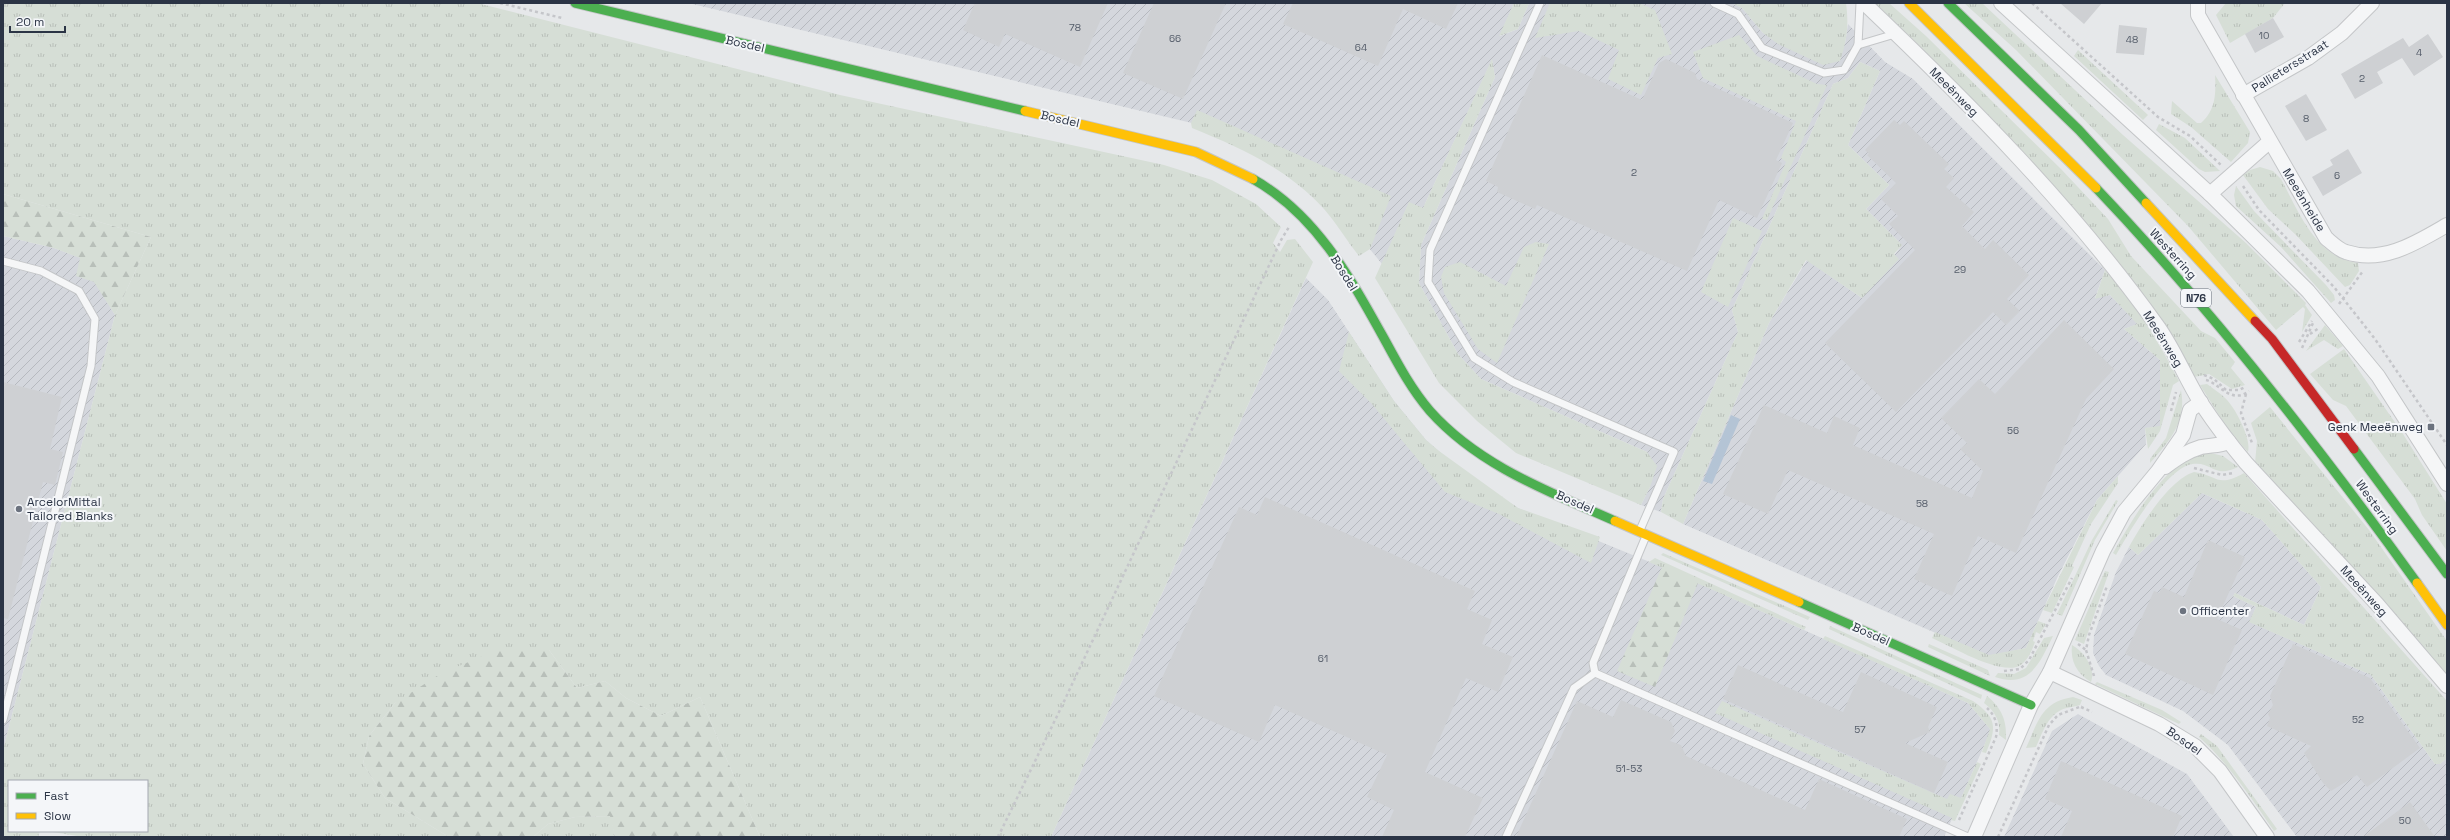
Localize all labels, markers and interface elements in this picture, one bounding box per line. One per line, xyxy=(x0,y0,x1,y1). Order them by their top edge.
scale bar xyxy=(10,8,65,34)
text: 20 m xyxy=(16,14,44,30)
house number: 78 xyxy=(1069,21,1081,34)
house number: 10 xyxy=(2259,29,2269,42)
street label: Bosdel xyxy=(724,32,766,56)
house number: 66 xyxy=(1169,32,1181,45)
house number: 48 xyxy=(2126,33,2138,46)
street label: Pallietersstraat xyxy=(2249,36,2331,96)
house number: 64 xyxy=(1355,41,1367,54)
house number: 4 xyxy=(2416,46,2422,59)
street label: Meeënweg xyxy=(1926,64,1982,120)
house number: 2 xyxy=(2359,72,2365,85)
street label: Bosdel xyxy=(1039,107,1081,131)
house number: 8 xyxy=(2303,112,2309,125)
street label: Meeënheide xyxy=(2279,165,2329,235)
house number: 2 xyxy=(1631,166,1637,179)
house number: 6 xyxy=(2334,169,2340,182)
street label: Westerring xyxy=(2146,225,2200,283)
street label: Bosdel xyxy=(1327,252,1361,294)
house number: 29 xyxy=(1954,263,1966,276)
road number: N76 xyxy=(2181,289,2211,307)
street label: Meeënweg xyxy=(2139,308,2187,370)
place label: Genk Meeënweg xyxy=(2328,419,2423,435)
marker: Genk Meeënweg xyxy=(2426,422,2436,432)
house number: 56 xyxy=(2007,424,2019,437)
street label: Westerring xyxy=(2352,477,2402,537)
street label: Bosdel xyxy=(1554,487,1596,517)
place label: ArcelorMittal Tailored Blanks xyxy=(27,494,113,524)
house number: 58 xyxy=(1916,497,1928,510)
marker: ArcelorMittal Tailored Blanks xyxy=(14,504,24,514)
street label: Meeënweg xyxy=(2337,562,2391,620)
place label: Officenter xyxy=(2191,603,2250,619)
marker: Officenter xyxy=(2178,606,2188,616)
street label: Bosdel xyxy=(1850,619,1892,649)
house number: 61 xyxy=(1318,652,1328,665)
house number: 52 xyxy=(2352,713,2364,726)
house number: 57 xyxy=(1854,723,1866,736)
street label: Bosdel xyxy=(2163,723,2205,759)
house number: 51-53 xyxy=(1616,762,1642,775)
legend xyxy=(8,780,148,832)
text: Fast xyxy=(44,788,69,804)
text: Slow xyxy=(44,808,71,824)
house number: 50 xyxy=(2399,814,2411,827)

